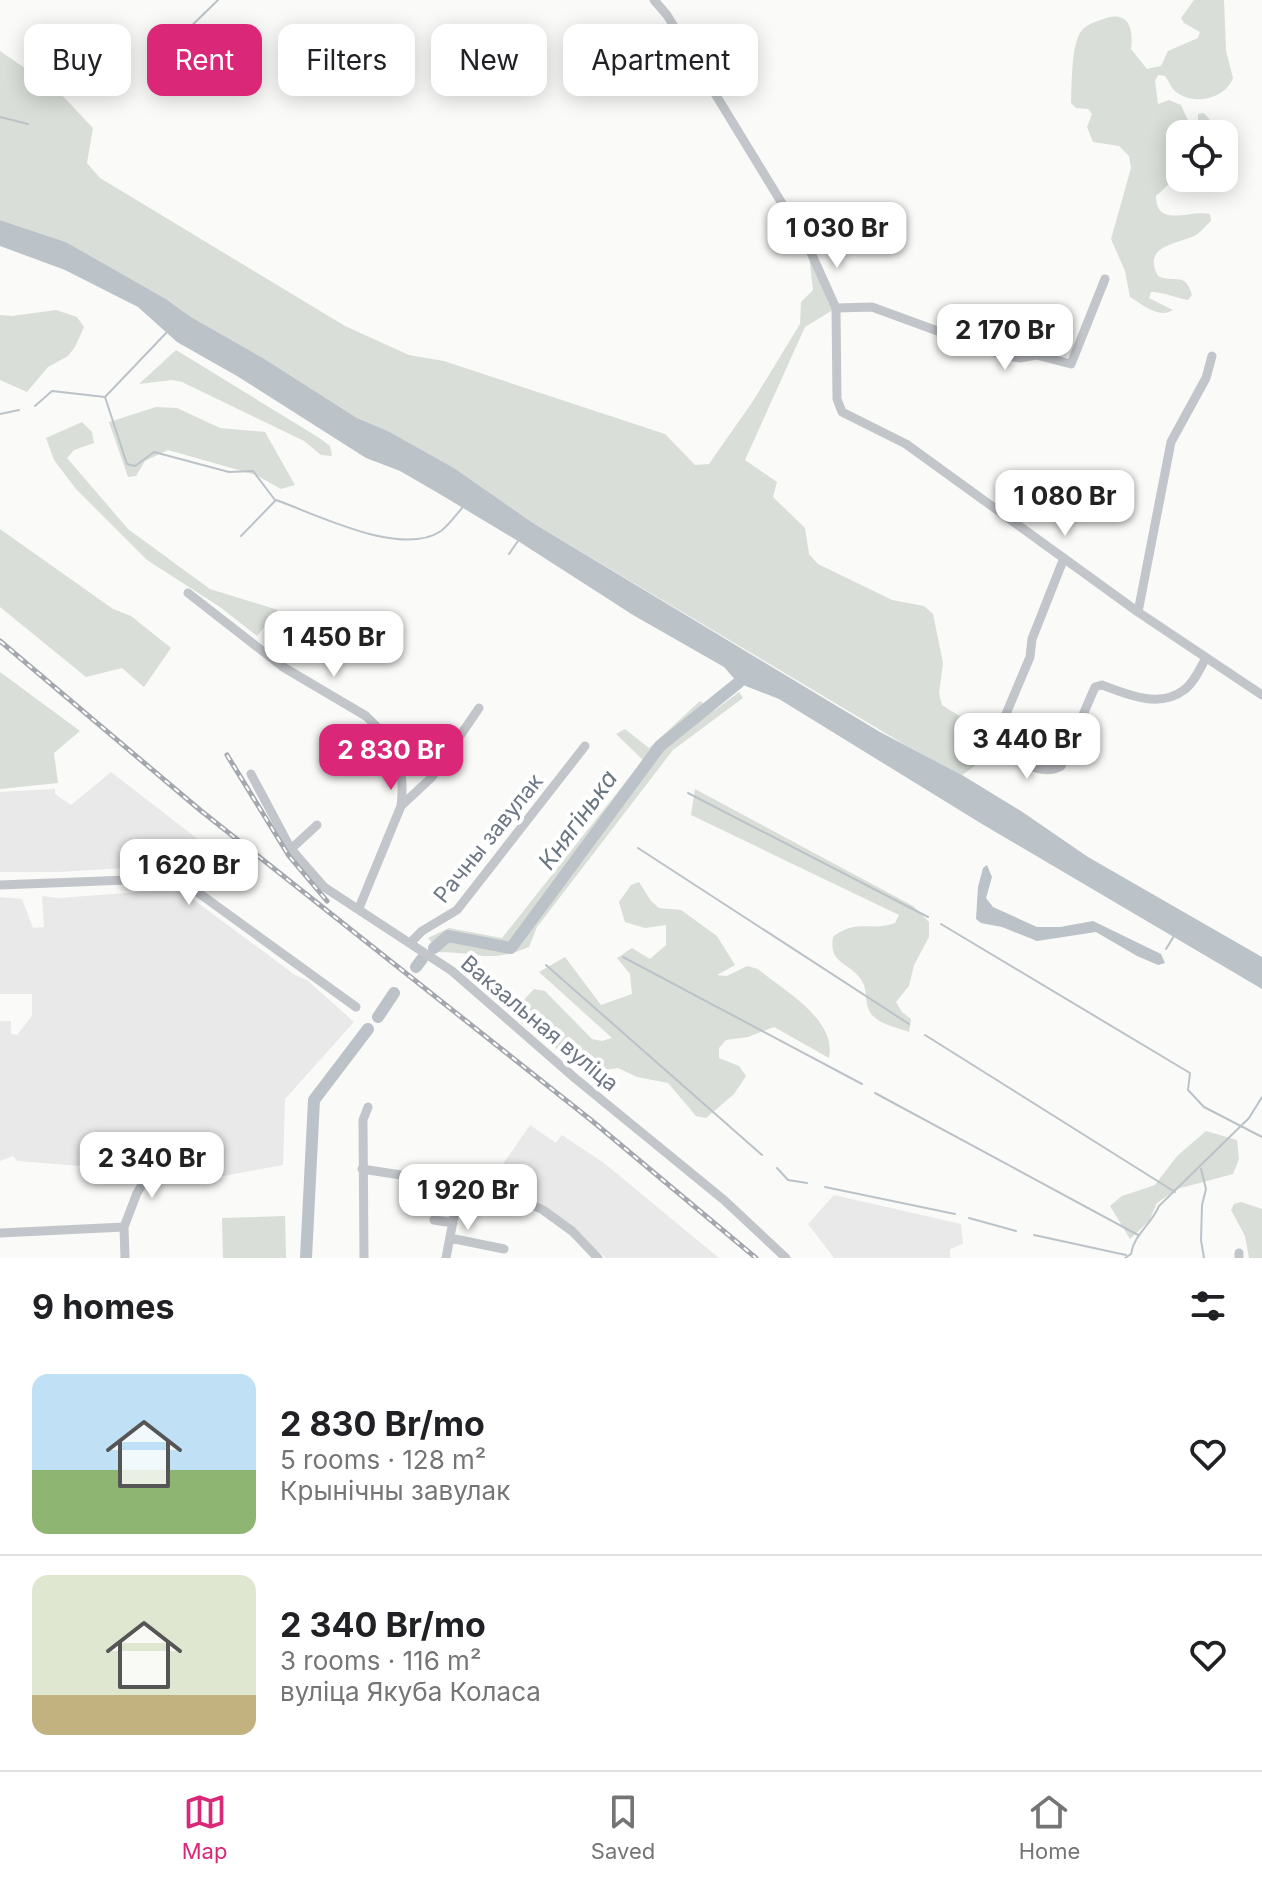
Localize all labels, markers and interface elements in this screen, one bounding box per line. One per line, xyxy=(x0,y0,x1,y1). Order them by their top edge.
chip: Buy xyxy=(24,24,131,96)
chip: Rent xyxy=(147,24,262,96)
chip: Filters xyxy=(278,24,415,96)
chip: New xyxy=(431,24,547,96)
chip: Apartment xyxy=(563,24,758,96)
map controls xyxy=(1166,120,1238,192)
button: locate xyxy=(1166,120,1238,192)
pin: 1 030 Br xyxy=(754,202,920,270)
text: 1 030 Br xyxy=(785,212,889,243)
pin: 2 170 Br xyxy=(922,304,1088,372)
text: 2 170 Br xyxy=(955,314,1055,345)
pin: 1 080 Br xyxy=(982,470,1148,538)
text: 1 080 Br xyxy=(1013,480,1117,511)
pin: 1 450 Br xyxy=(251,611,417,679)
text: 1 450 Br xyxy=(282,621,386,652)
pin: 3 440 Br xyxy=(944,713,1110,781)
text: 3 440 Br xyxy=(972,723,1082,754)
pin: 2 830 Br xyxy=(308,724,474,792)
text: 2 830 Br xyxy=(337,734,445,765)
water label: Княгінька xyxy=(532,764,623,875)
street label: Рачны завулак xyxy=(428,768,548,908)
pin: 1 620 Br xyxy=(106,839,272,907)
text: 1 620 Br xyxy=(138,849,240,880)
street label: Вакзальная вуліца xyxy=(456,950,624,1096)
pin: 2 340 Br xyxy=(69,1132,235,1200)
text: 2 340 Br xyxy=(98,1142,206,1173)
pin: 1 920 Br xyxy=(385,1164,551,1232)
text: 1 920 Br xyxy=(417,1174,519,1205)
icon: filters xyxy=(1186,1284,1230,1328)
text: 9 homes xyxy=(32,1286,174,1327)
text: 2 830 Br/mo xyxy=(280,1403,485,1444)
icon: home xyxy=(96,1406,192,1502)
icon: heart xyxy=(1186,1432,1230,1476)
text: 5 rooms · 128 m² xyxy=(280,1444,486,1475)
text: Крынічны завулак xyxy=(280,1475,510,1506)
text: 2 340 Br/mo xyxy=(280,1604,486,1645)
icon: home xyxy=(96,1607,192,1703)
icon: heart xyxy=(1186,1633,1230,1677)
text: 3 rooms · 116 m² xyxy=(280,1645,481,1676)
text: вуліца Якуба Коласа xyxy=(280,1676,541,1707)
tab: Map xyxy=(182,1790,227,1864)
tab: Saved xyxy=(591,1790,655,1864)
tab: Home xyxy=(1019,1790,1080,1864)

